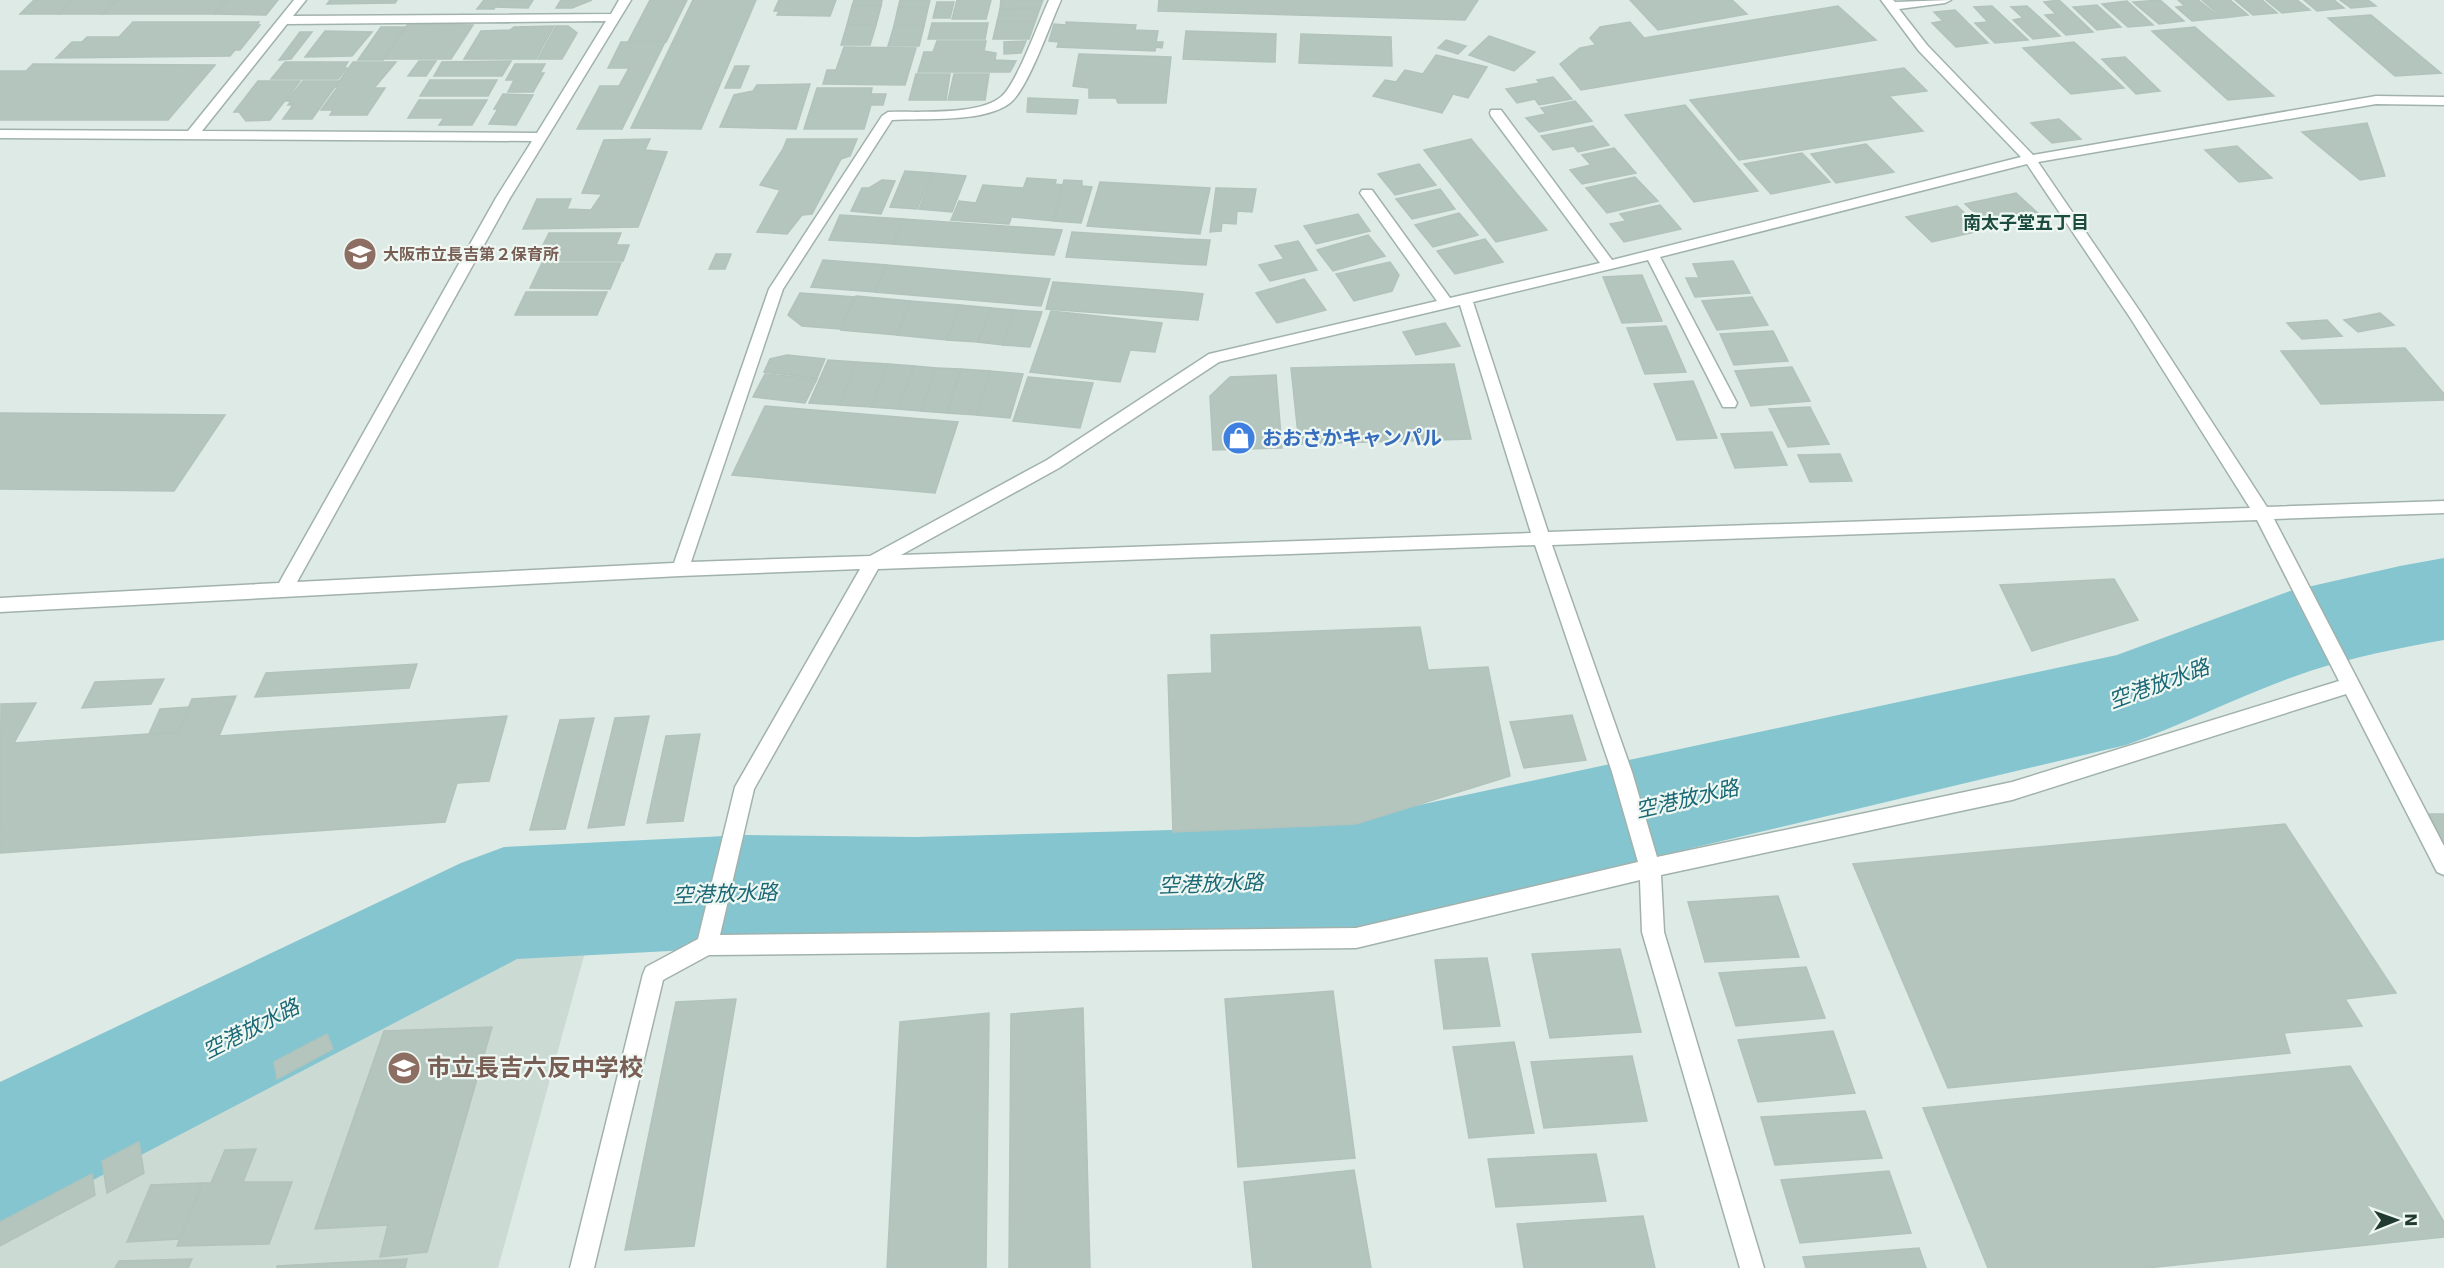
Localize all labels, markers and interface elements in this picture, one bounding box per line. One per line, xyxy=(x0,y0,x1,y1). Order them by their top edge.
district label: 南太子堂五丁目 xyxy=(1963,212,2089,233)
school or university icon: 大阪市立長吉第２保育所 xyxy=(342,236,378,272)
place label: 大阪市立長吉第２保育所 xyxy=(383,245,559,264)
shop icon: おおさかキャンパル xyxy=(1221,420,1257,456)
place label: おおさかキャンパル xyxy=(1262,426,1442,450)
water label: 空港放水路 xyxy=(2106,654,2214,713)
water label: 空港放水路 xyxy=(1633,775,1743,823)
water label: 空港放水路 xyxy=(1158,870,1266,898)
water label: 空港放水路 xyxy=(672,880,780,908)
water label: 空港放水路 xyxy=(199,994,305,1064)
school or university icon: 市立長吉六反中学校 xyxy=(386,1050,422,1086)
place label: 市立長吉六反中学校 xyxy=(427,1054,643,1082)
north arrow xyxy=(2366,1190,2426,1250)
text: N xyxy=(2401,1213,2420,1227)

